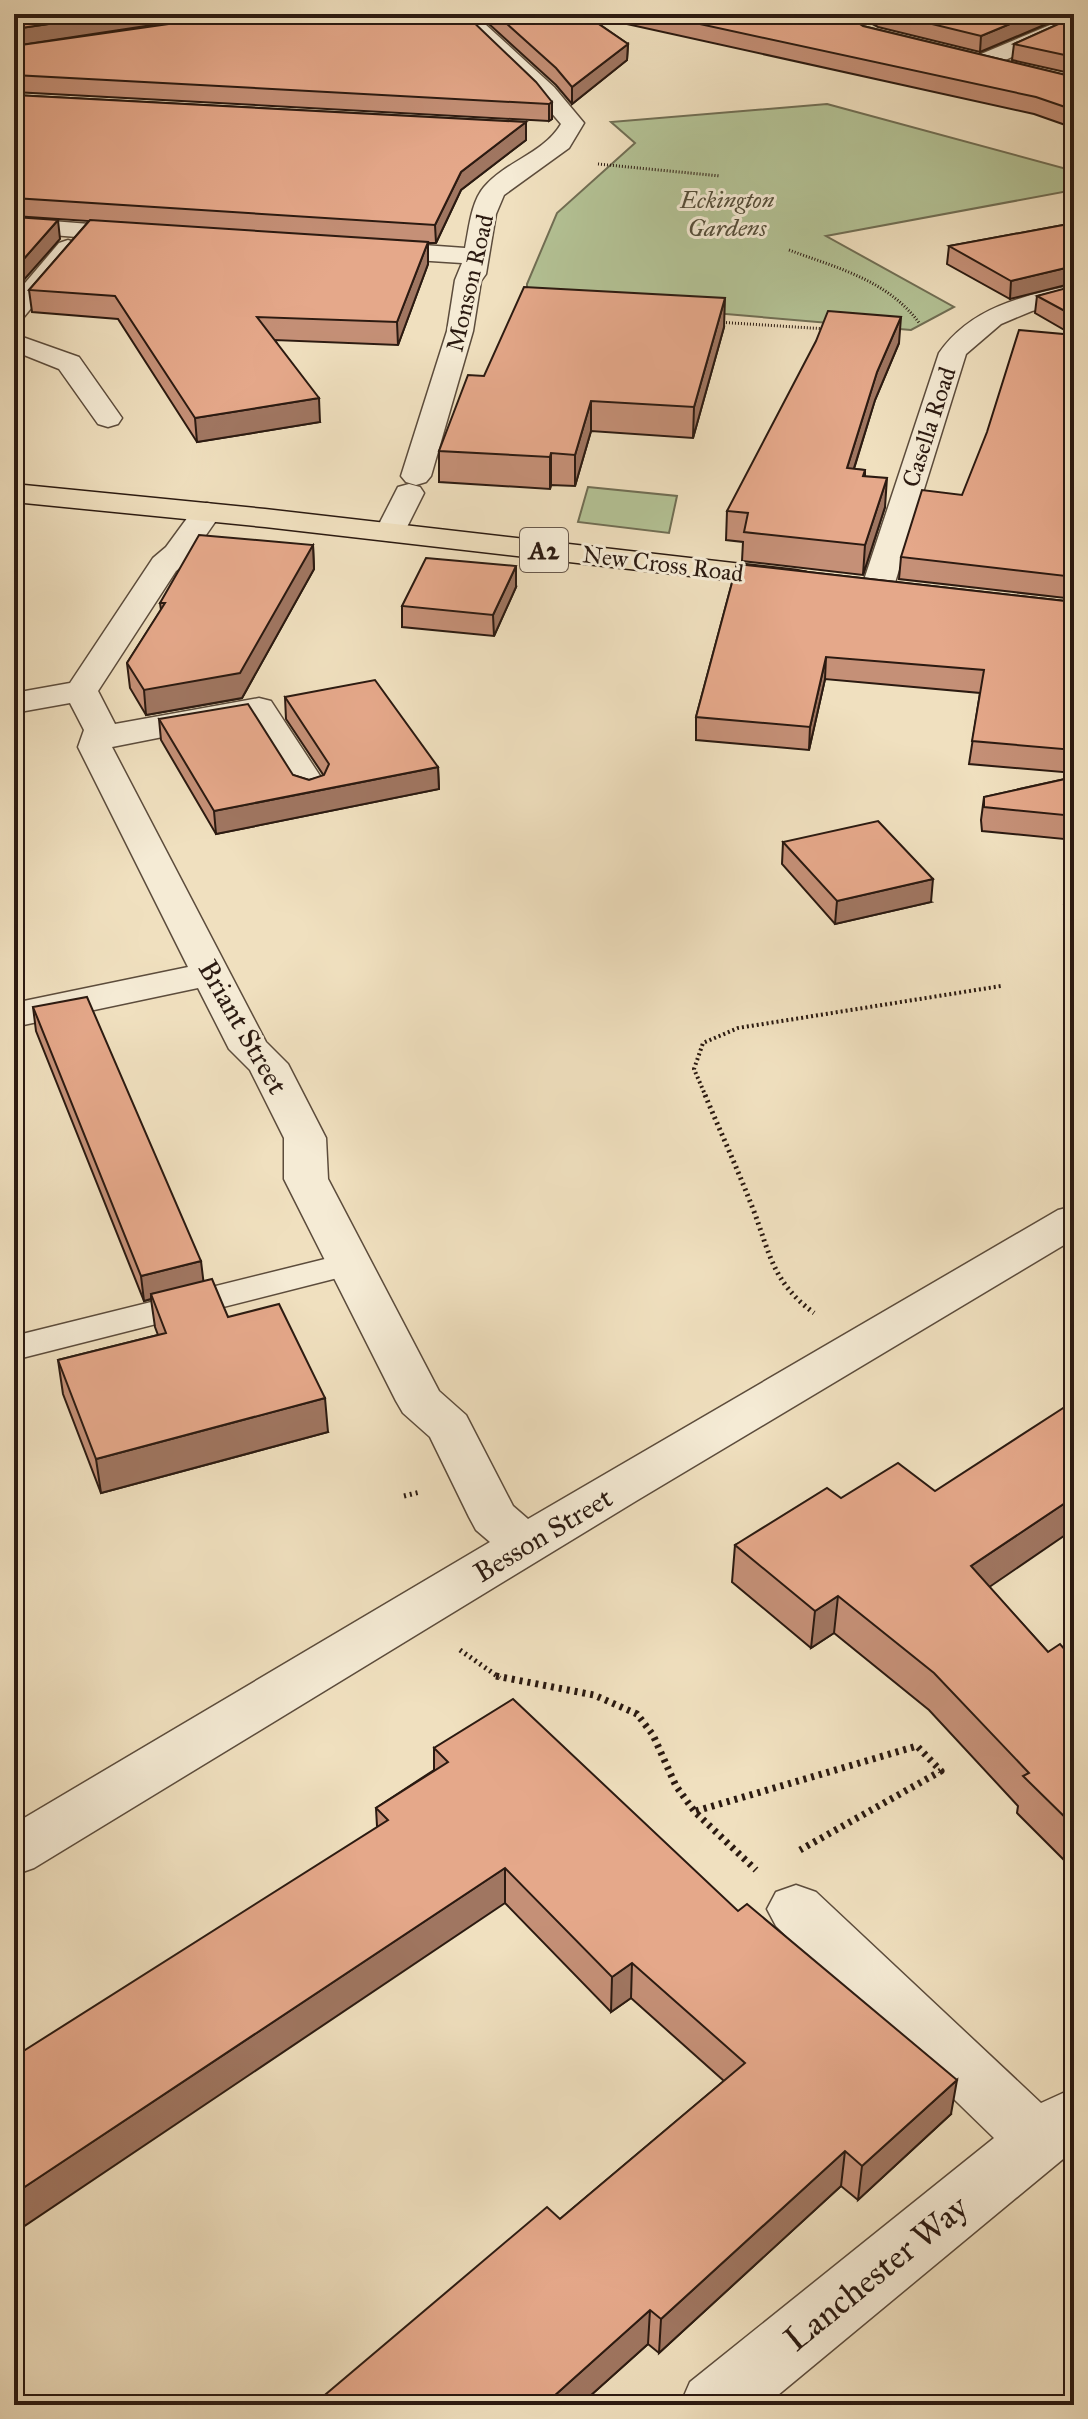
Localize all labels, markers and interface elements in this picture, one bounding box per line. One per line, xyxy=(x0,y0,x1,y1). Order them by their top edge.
park label: Eckington Gardens xyxy=(679,185,775,243)
street label: Monson Road xyxy=(440,211,500,355)
street label: Casella Road xyxy=(895,363,963,491)
road number: A2 xyxy=(520,528,568,572)
street label: New Cross Road xyxy=(581,539,745,589)
street label: Briant Street xyxy=(191,954,295,1100)
street label: Besson Street xyxy=(467,1480,619,1590)
street label: Lanchester Way xyxy=(776,2186,977,2360)

